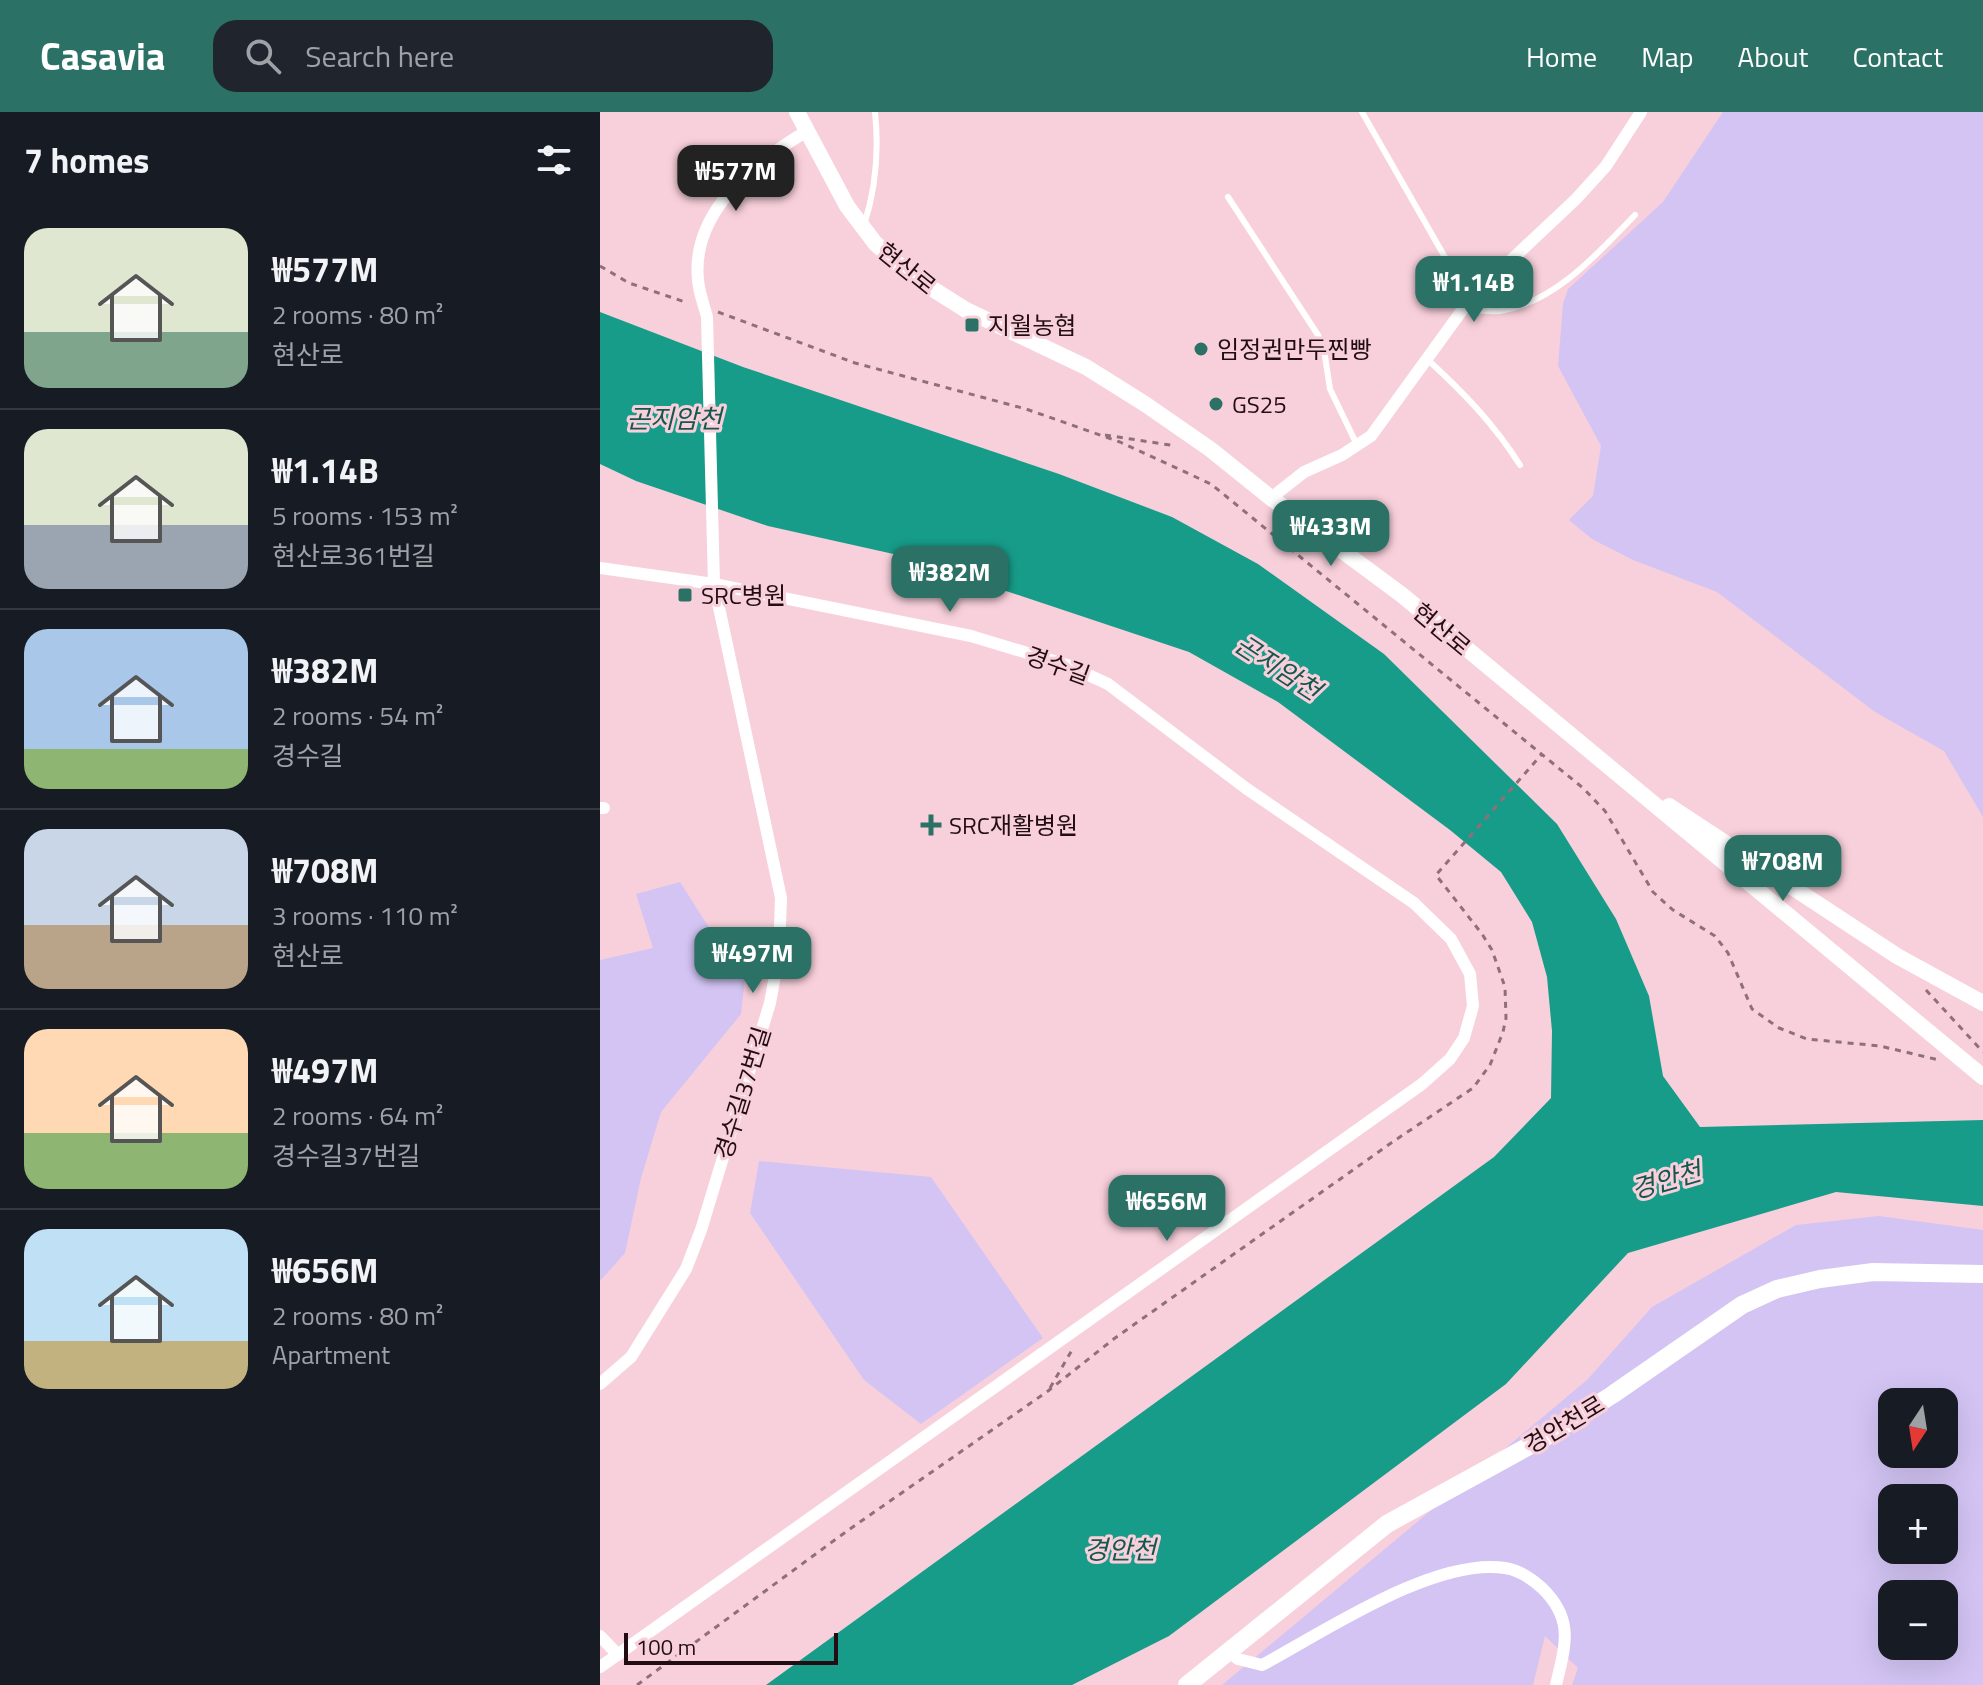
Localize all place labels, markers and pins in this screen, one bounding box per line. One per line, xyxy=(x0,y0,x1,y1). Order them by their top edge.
pin: ₩577M xyxy=(680,145,792,213)
pin: ₩1.14B xyxy=(1409,256,1539,324)
place label: 지월농협 xyxy=(988,307,1076,343)
marker: 지월농협 xyxy=(963,316,981,334)
place label: 임정권만두찐빵 xyxy=(1217,331,1372,367)
marker: 임정권만두찐빵 xyxy=(1192,340,1210,358)
place label: GS25 xyxy=(1232,386,1287,422)
marker: GS25 xyxy=(1207,395,1225,413)
pin: ₩433M xyxy=(1275,500,1387,568)
pin: ₩382M xyxy=(894,546,1006,614)
place label: SRC병원 xyxy=(701,577,786,613)
marker: SRC병원 xyxy=(676,586,694,604)
place label: SRC재활병원 xyxy=(949,807,1078,843)
marker: SRC재활병원 xyxy=(920,814,942,836)
pin: ₩708M xyxy=(1727,835,1839,903)
pin: ₩497M xyxy=(697,927,809,995)
pin: ₩656M xyxy=(1111,1175,1223,1243)

